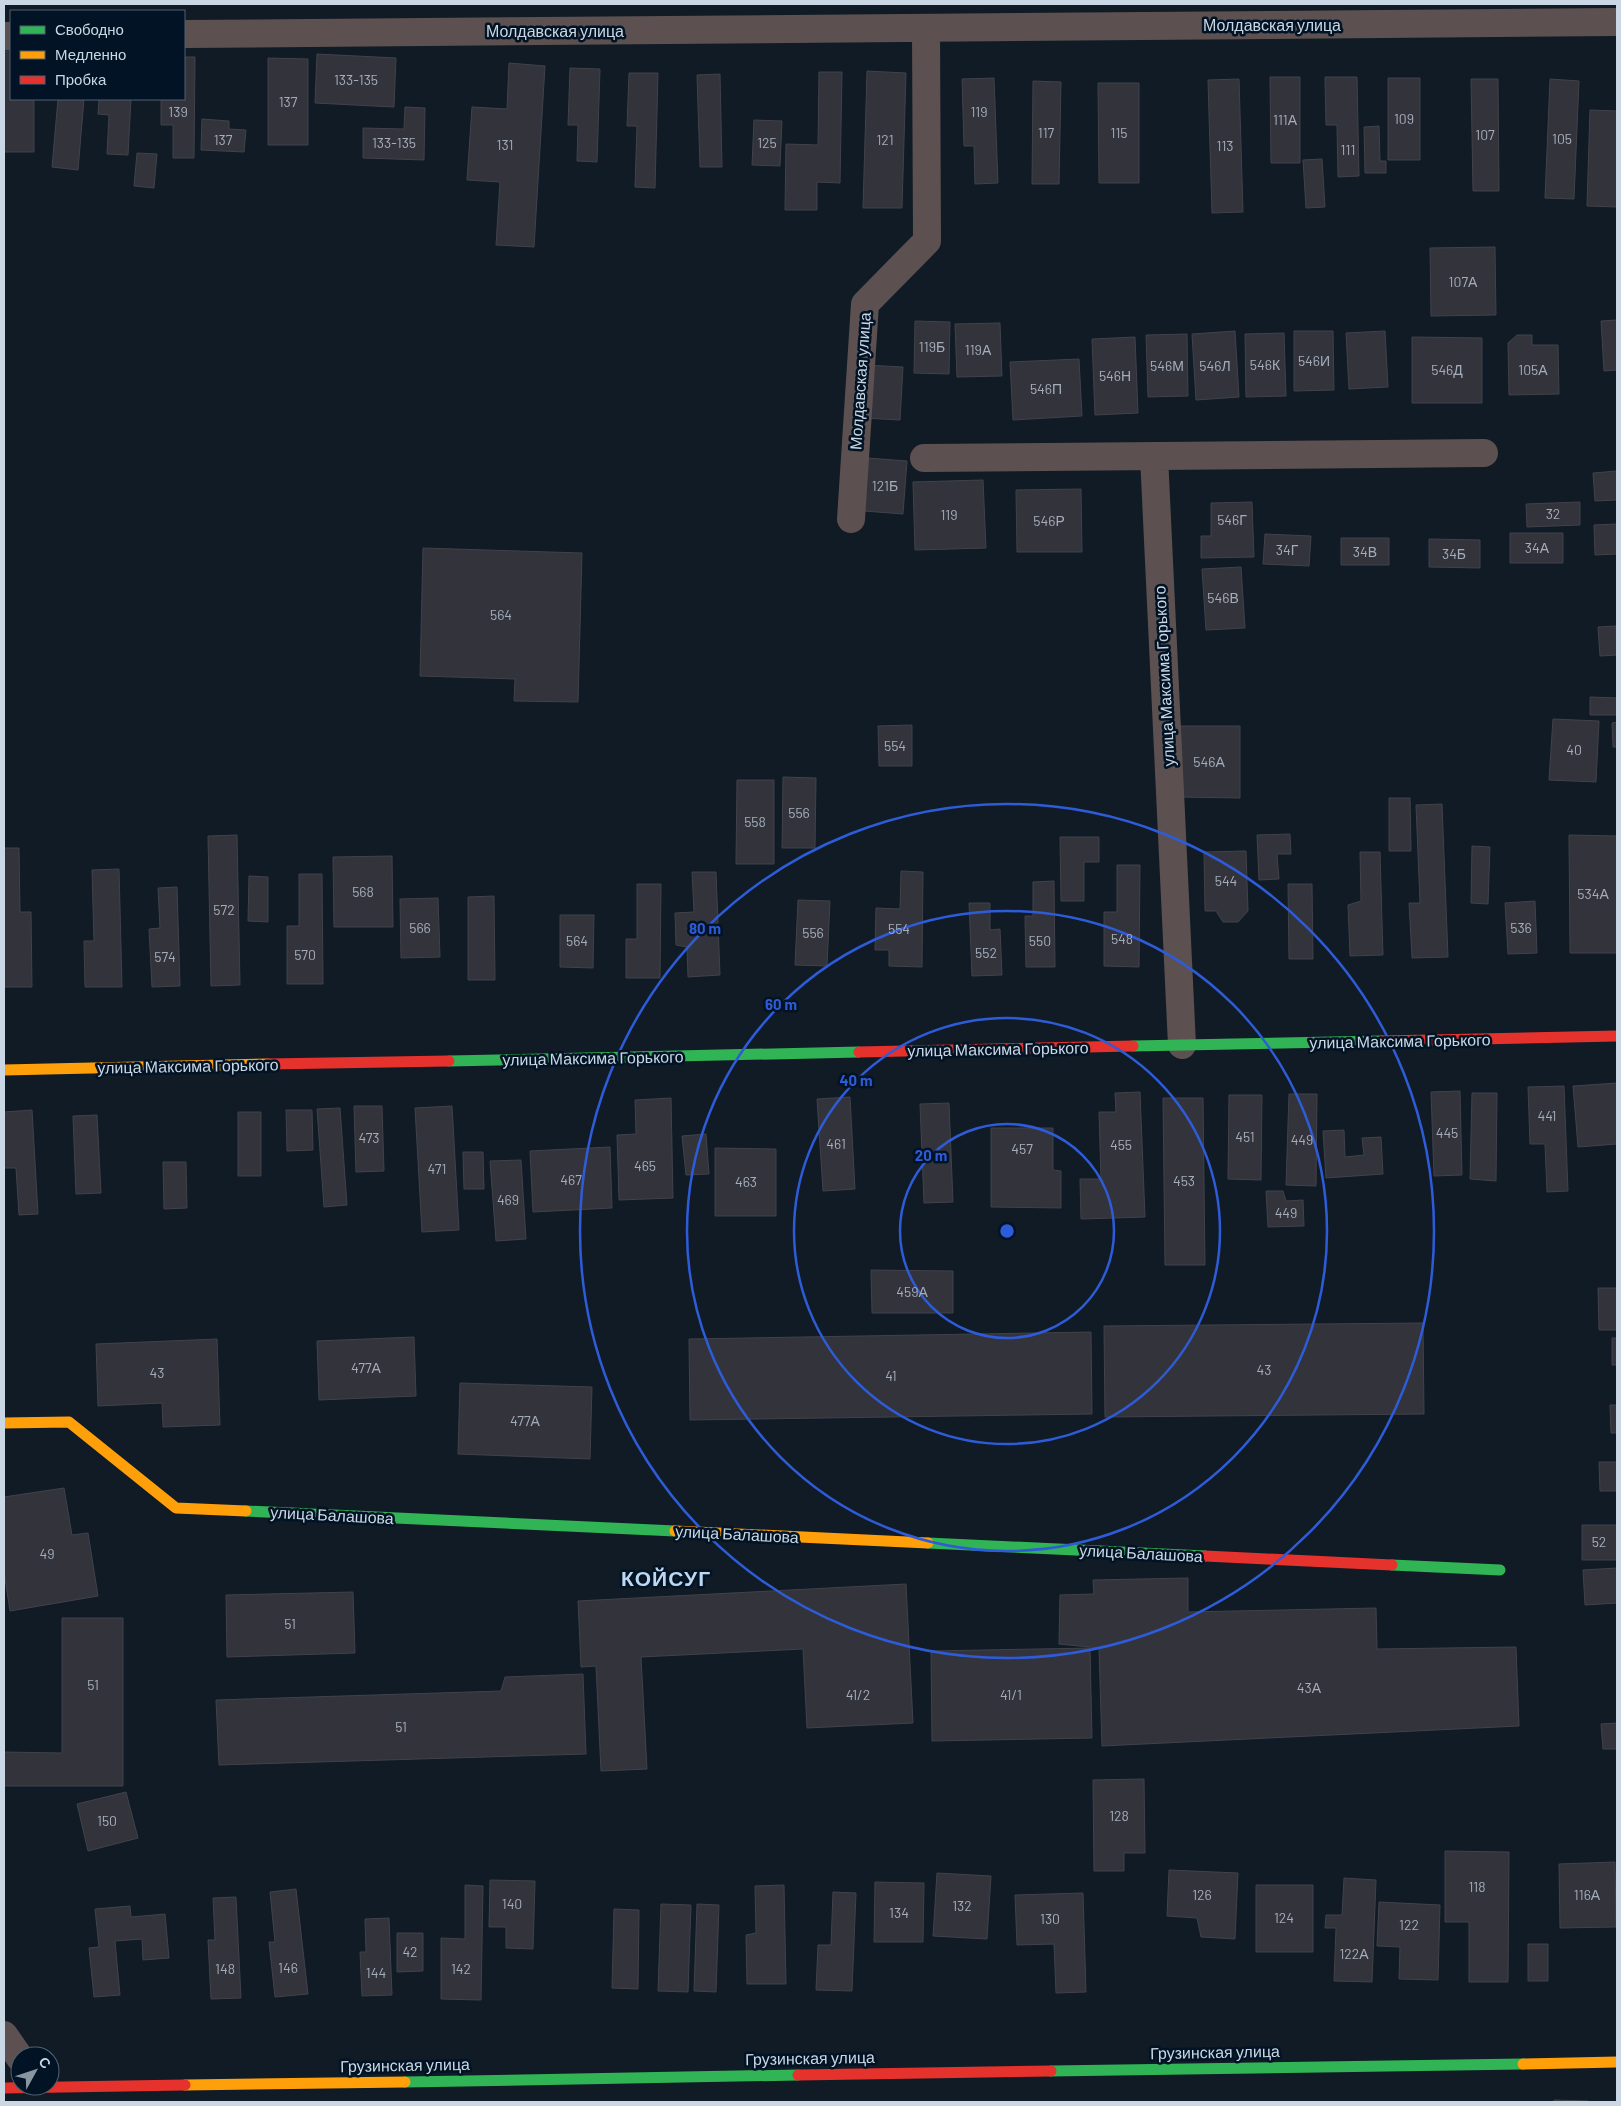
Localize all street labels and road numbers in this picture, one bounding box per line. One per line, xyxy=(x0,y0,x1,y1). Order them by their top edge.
street label: Молдавская улица xyxy=(1203,15,1341,34)
street label: Молдавская улица xyxy=(486,21,624,40)
street label: Молдавская улица xyxy=(845,311,874,450)
street label: улица Максима Горького xyxy=(1149,585,1178,767)
street label: улица Максима Горького xyxy=(1309,1029,1491,1052)
street label: улица Максима Горького xyxy=(907,1037,1089,1060)
street label: улица Максима Горького xyxy=(502,1046,684,1069)
street label: улица Максима Горького xyxy=(97,1054,279,1077)
street label: улица Балашова xyxy=(270,1502,394,1527)
street label: улица Балашова xyxy=(675,1521,799,1546)
street label: улица Балашова xyxy=(1079,1540,1203,1565)
street label: Грузинская улица xyxy=(1150,2041,1280,2062)
street label: Грузинская улица xyxy=(745,2047,875,2068)
street label: Грузинская улица xyxy=(340,2054,470,2075)

